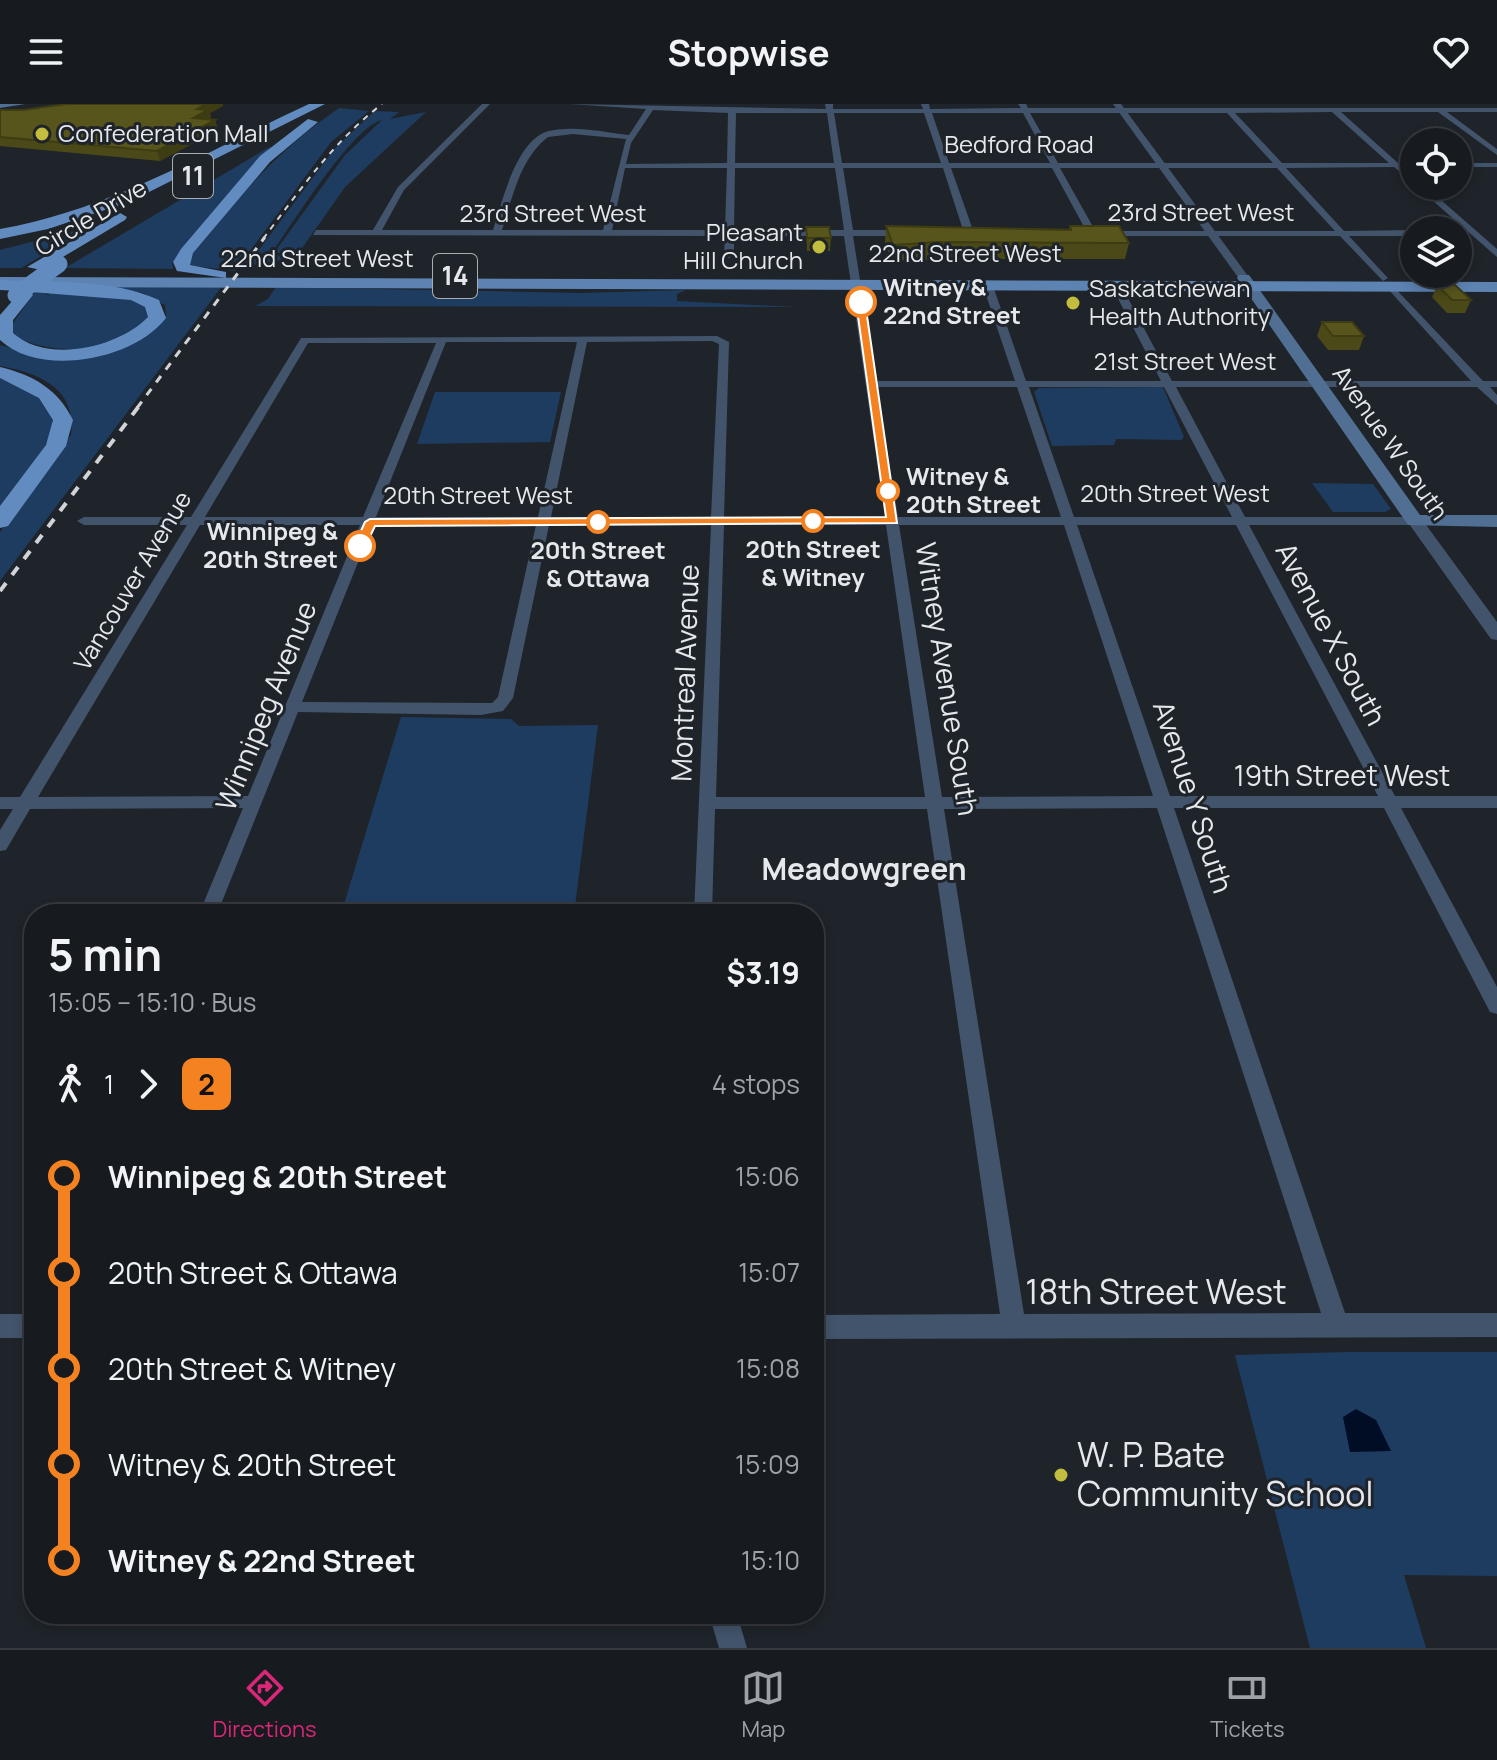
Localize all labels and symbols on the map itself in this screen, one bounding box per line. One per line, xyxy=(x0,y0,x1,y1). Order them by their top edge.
place label: Confederation Mall xyxy=(58,116,269,149)
marker: Confederation Mall xyxy=(33,125,51,143)
street label: Bedford Road xyxy=(944,127,1094,160)
road number: 11 xyxy=(173,154,213,198)
street label: Circle Drive xyxy=(28,170,152,263)
street label: 23rd Street West xyxy=(1108,195,1294,228)
street label: 23rd Street West xyxy=(460,196,646,229)
place label: Pleasant Hill Church xyxy=(683,215,803,276)
street label: 22nd Street West xyxy=(868,236,1062,269)
marker: Pleasant Hill Church xyxy=(810,238,828,256)
street label: 22nd Street West xyxy=(220,241,414,274)
road number: 14 xyxy=(433,254,477,298)
place label: Witney & 22nd Street xyxy=(883,270,1021,331)
place label: Saskatchewan Health Authority xyxy=(1089,271,1271,332)
marker: Witney & 22nd Street xyxy=(846,287,876,317)
marker: Saskatchewan Health Authority xyxy=(1064,294,1082,312)
street label: 21st Street West xyxy=(1094,344,1276,377)
street label: Avenue W South xyxy=(1326,358,1457,526)
place label: Witney & 20th Street xyxy=(906,459,1041,520)
street label: 20th Street West xyxy=(1080,476,1270,509)
street label: 20th Street West xyxy=(383,478,573,511)
marker: Witney & 20th Street xyxy=(877,480,899,502)
street label: Vancouver Avenue xyxy=(65,484,198,676)
marker: 20th Street & Witney xyxy=(802,510,824,532)
marker: 20th Street & Ottawa xyxy=(587,511,609,533)
place label: Winnipeg & 20th Street xyxy=(203,514,338,575)
marker: Winnipeg & 20th Street xyxy=(345,531,375,561)
place label: 20th Street & Witney xyxy=(745,532,881,593)
place label: 20th Street & Ottawa xyxy=(530,533,666,594)
street label: Avenue X South xyxy=(1268,535,1396,732)
street label: Witney Avenue South xyxy=(908,540,988,818)
street label: Montreal Avenue xyxy=(661,564,707,782)
street label: Winnipeg Avenue xyxy=(206,595,324,816)
street label: Avenue Y South xyxy=(1145,696,1243,898)
street label: 19th Street West xyxy=(1234,756,1450,794)
district label: Meadowgreen xyxy=(761,848,967,889)
street label: 18th Street West xyxy=(1025,1268,1287,1314)
place label: W. P. Bate Community School xyxy=(1077,1431,1373,1516)
marker: W. P. Bate Community School xyxy=(1052,1466,1070,1484)

